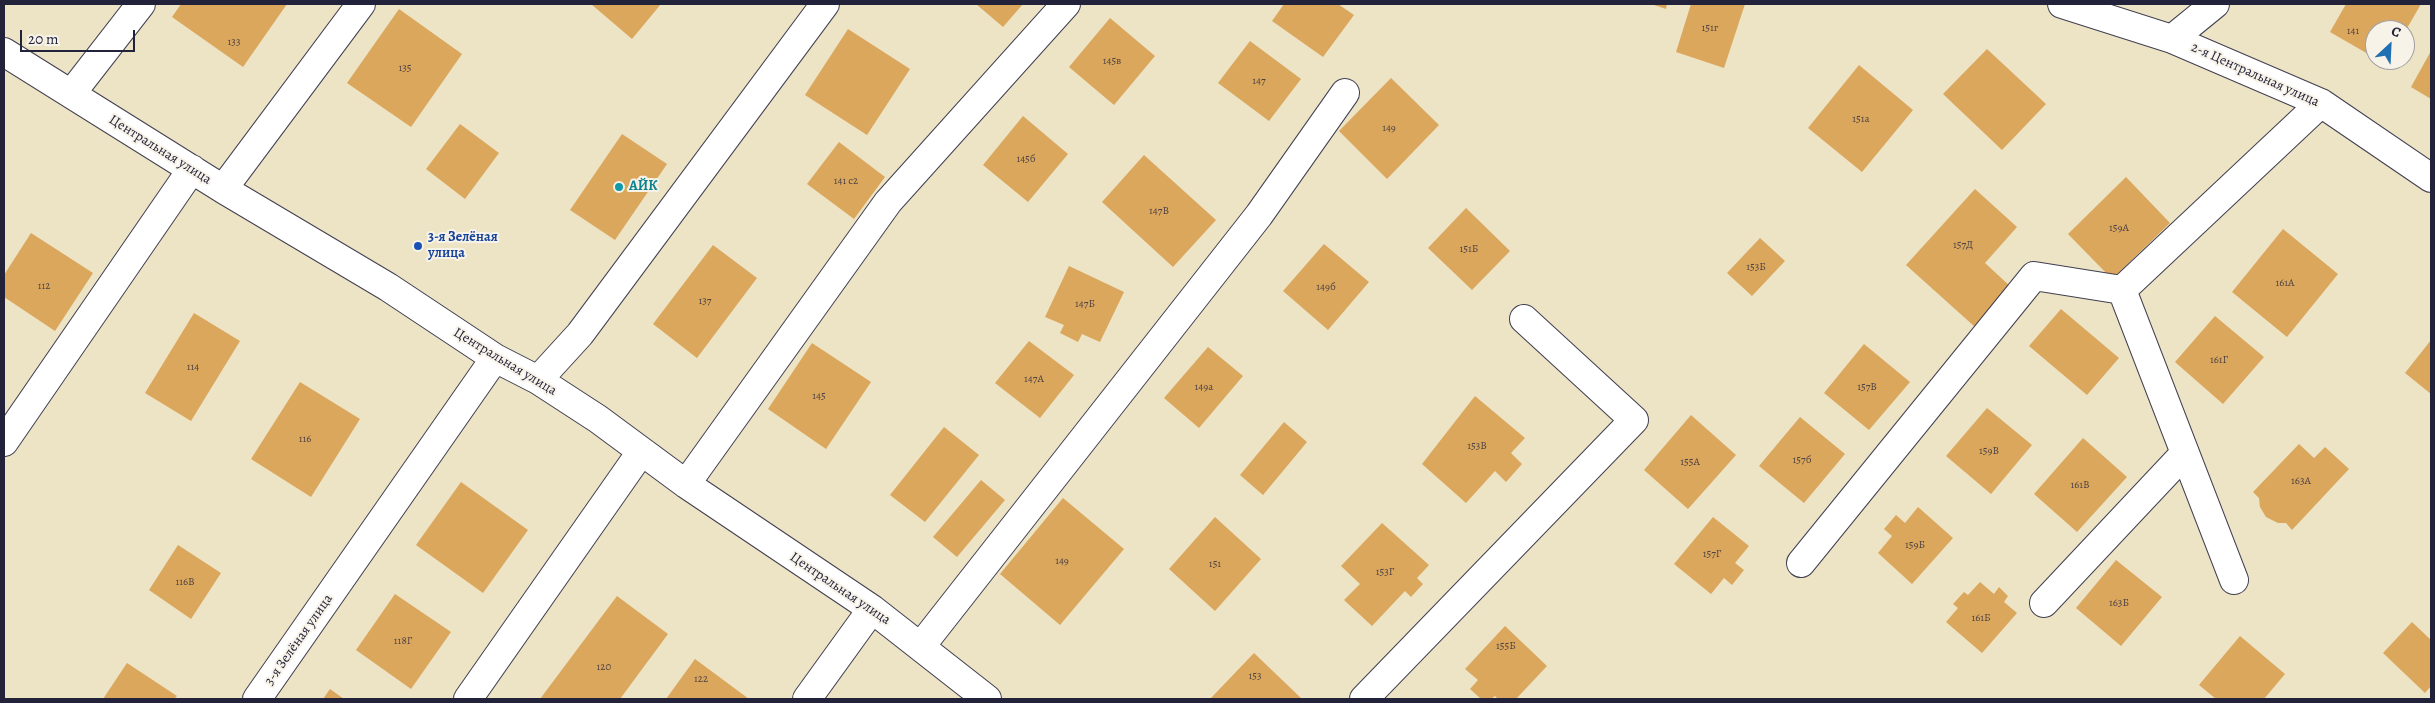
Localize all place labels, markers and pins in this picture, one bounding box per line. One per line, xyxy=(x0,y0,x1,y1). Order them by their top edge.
place label: АЙК xyxy=(629,179,658,195)
marker: АЙК xyxy=(613,181,625,193)
place label: 3-я Зелёная улица xyxy=(428,230,498,262)
marker: 3-я Зелёная улица xyxy=(412,240,424,252)

